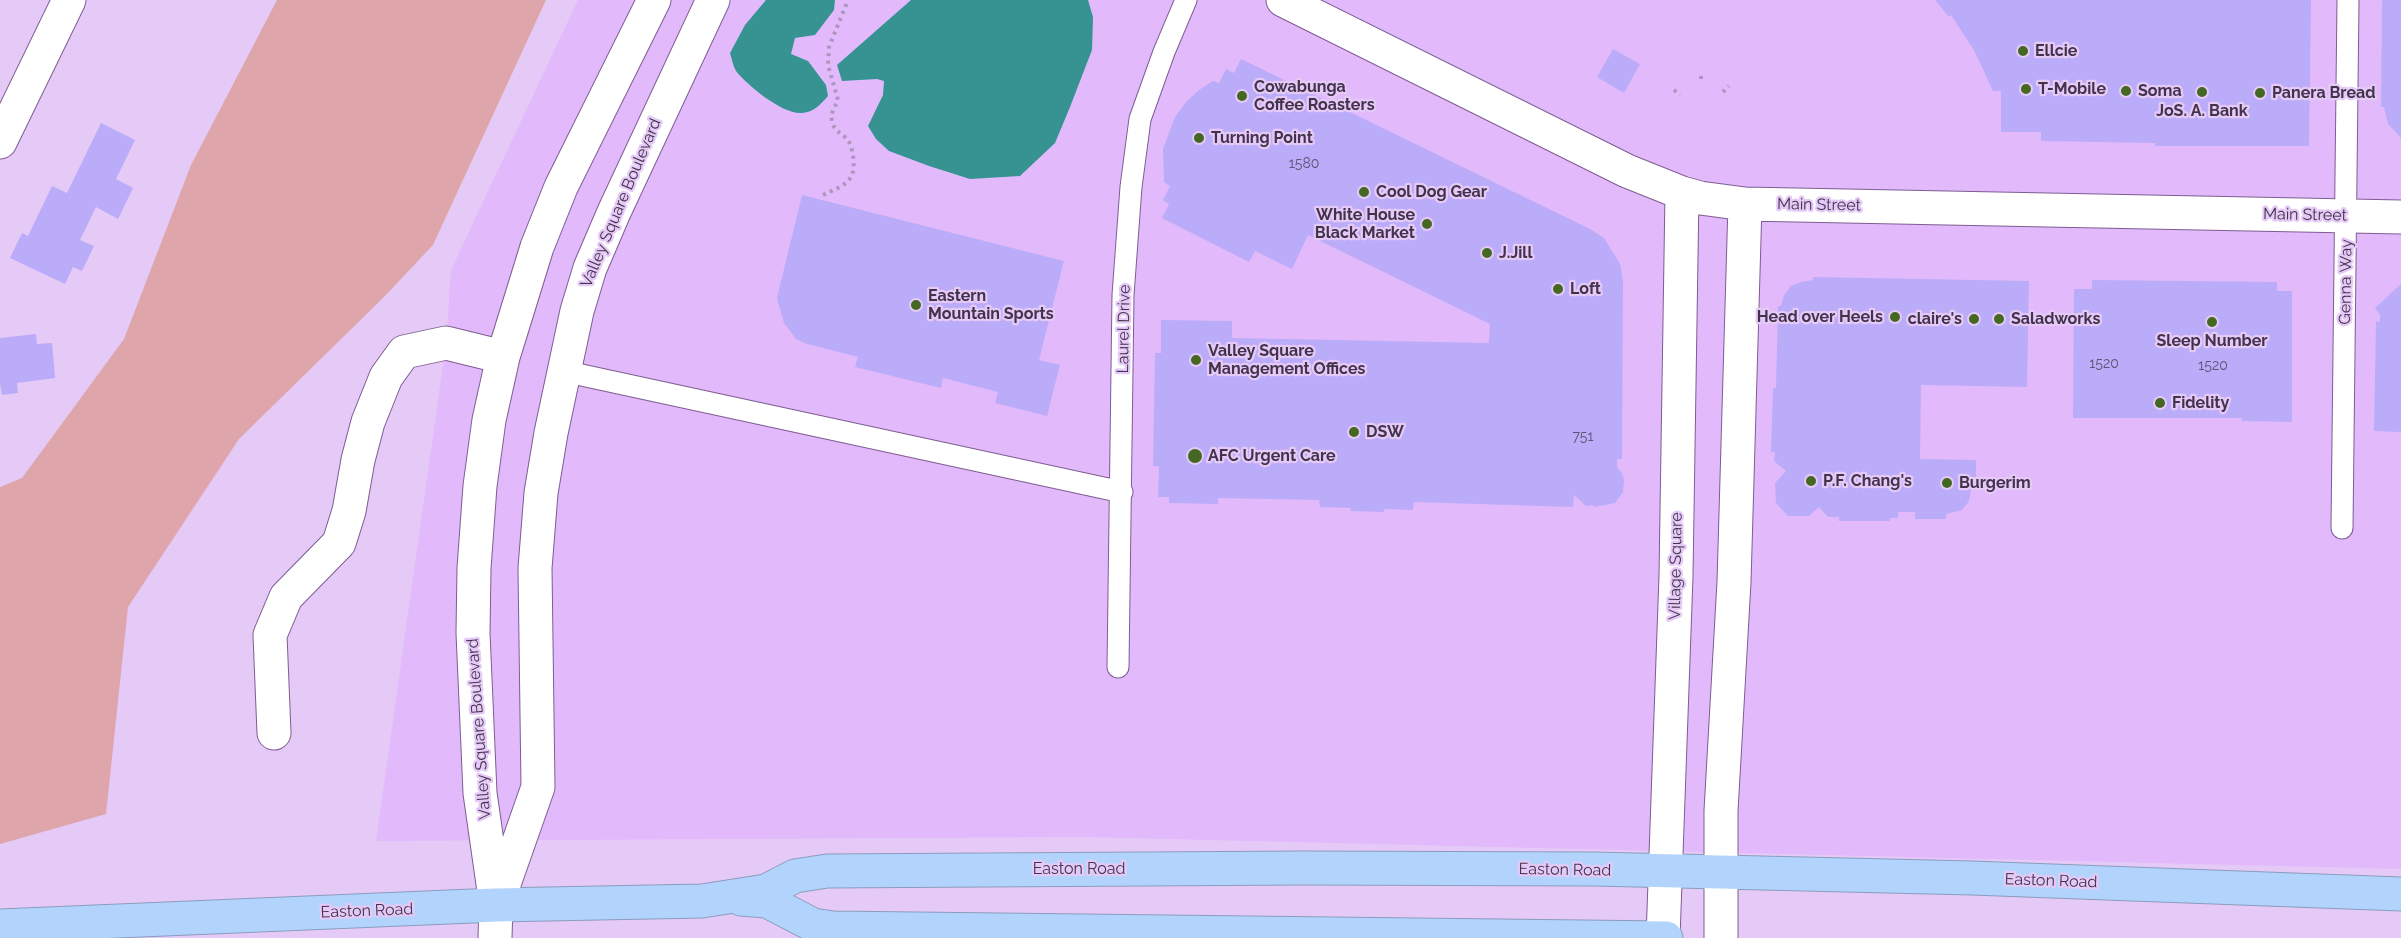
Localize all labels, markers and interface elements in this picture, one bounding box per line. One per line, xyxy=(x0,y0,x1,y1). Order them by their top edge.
place label: Ellcie xyxy=(2035,41,2077,61)
marker: Ellcie xyxy=(2016,44,2030,58)
place label: Cowabunga Coffee Roasters xyxy=(1254,77,1375,115)
place label: T-Mobile xyxy=(2038,79,2106,99)
place label: Soma xyxy=(2138,81,2182,101)
marker: T-Mobile xyxy=(2019,82,2033,96)
place label: Panera Bread xyxy=(2272,83,2376,103)
marker: Soma xyxy=(2119,84,2133,98)
marker: JoS. A. Bank xyxy=(2195,85,2209,99)
marker: Panera Bread xyxy=(2253,86,2267,100)
marker: Cowabunga Coffee Roasters xyxy=(1235,89,1249,103)
place label: JoS. A. Bank xyxy=(2156,101,2248,121)
street label: Valley Square Boulevard xyxy=(577,116,665,290)
place label: Turning Point xyxy=(1211,128,1313,148)
marker: Turning Point xyxy=(1192,131,1206,145)
house number: 1580 xyxy=(1289,156,1319,172)
place label: Cool Dog Gear xyxy=(1376,182,1487,202)
marker: Cool Dog Gear xyxy=(1357,185,1371,199)
street label: Main Street xyxy=(1777,195,1861,215)
place label: White House Black Market xyxy=(1315,205,1415,243)
street label: Main Street xyxy=(2263,205,2347,225)
marker: White House Black Market xyxy=(1420,217,1434,231)
street label: Genna Way xyxy=(2336,239,2356,325)
place label: J.Jill xyxy=(1499,243,1532,263)
marker: J.Jill xyxy=(1480,246,1494,260)
place label: Loft xyxy=(1570,279,1601,299)
marker: Loft xyxy=(1551,282,1565,296)
street label: Laurel Drive xyxy=(1114,284,1134,374)
place label: Eastern Mountain Sports xyxy=(928,286,1054,324)
marker: Eastern Mountain Sports xyxy=(909,298,923,312)
place label: Head over Heels xyxy=(1757,307,1883,327)
place label: claire's xyxy=(1908,309,1962,329)
place label: Saladworks xyxy=(2011,309,2100,329)
marker: Head over Heels xyxy=(1888,310,1902,324)
marker: claire's xyxy=(1967,312,1981,326)
marker: Saladworks xyxy=(1992,312,2006,326)
marker: Sleep Number xyxy=(2205,315,2219,329)
place label: Sleep Number xyxy=(2157,331,2267,351)
place label: Valley Square Management Offices xyxy=(1208,341,1365,379)
marker: Valley Square Management Offices xyxy=(1189,353,1203,367)
house number: 1520 xyxy=(2089,356,2119,372)
house number: 1520 xyxy=(2198,358,2228,374)
place label: Fidelity xyxy=(2172,393,2229,413)
marker: Fidelity xyxy=(2153,396,2167,410)
place label: DSW xyxy=(1366,422,1404,442)
marker: DSW xyxy=(1347,425,1361,439)
house number: 751 xyxy=(1573,429,1593,445)
place label: AFC Urgent Care xyxy=(1208,446,1336,466)
marker: AFC Urgent Care xyxy=(1186,447,1204,465)
place label: P.F. Chang's xyxy=(1823,471,1912,491)
place label: Burgerim xyxy=(1959,473,2031,493)
marker: P.F. Chang's xyxy=(1804,474,1818,488)
marker: Burgerim xyxy=(1940,476,1954,490)
street label: Village Square xyxy=(1665,512,1687,620)
street label: Valley Square Boulevard xyxy=(463,638,495,820)
street label: Easton Road xyxy=(1033,859,1125,879)
street label: Easton Road xyxy=(1519,860,1611,880)
street label: Easton Road xyxy=(2004,870,2098,892)
street label: Easton Road xyxy=(320,900,414,922)

